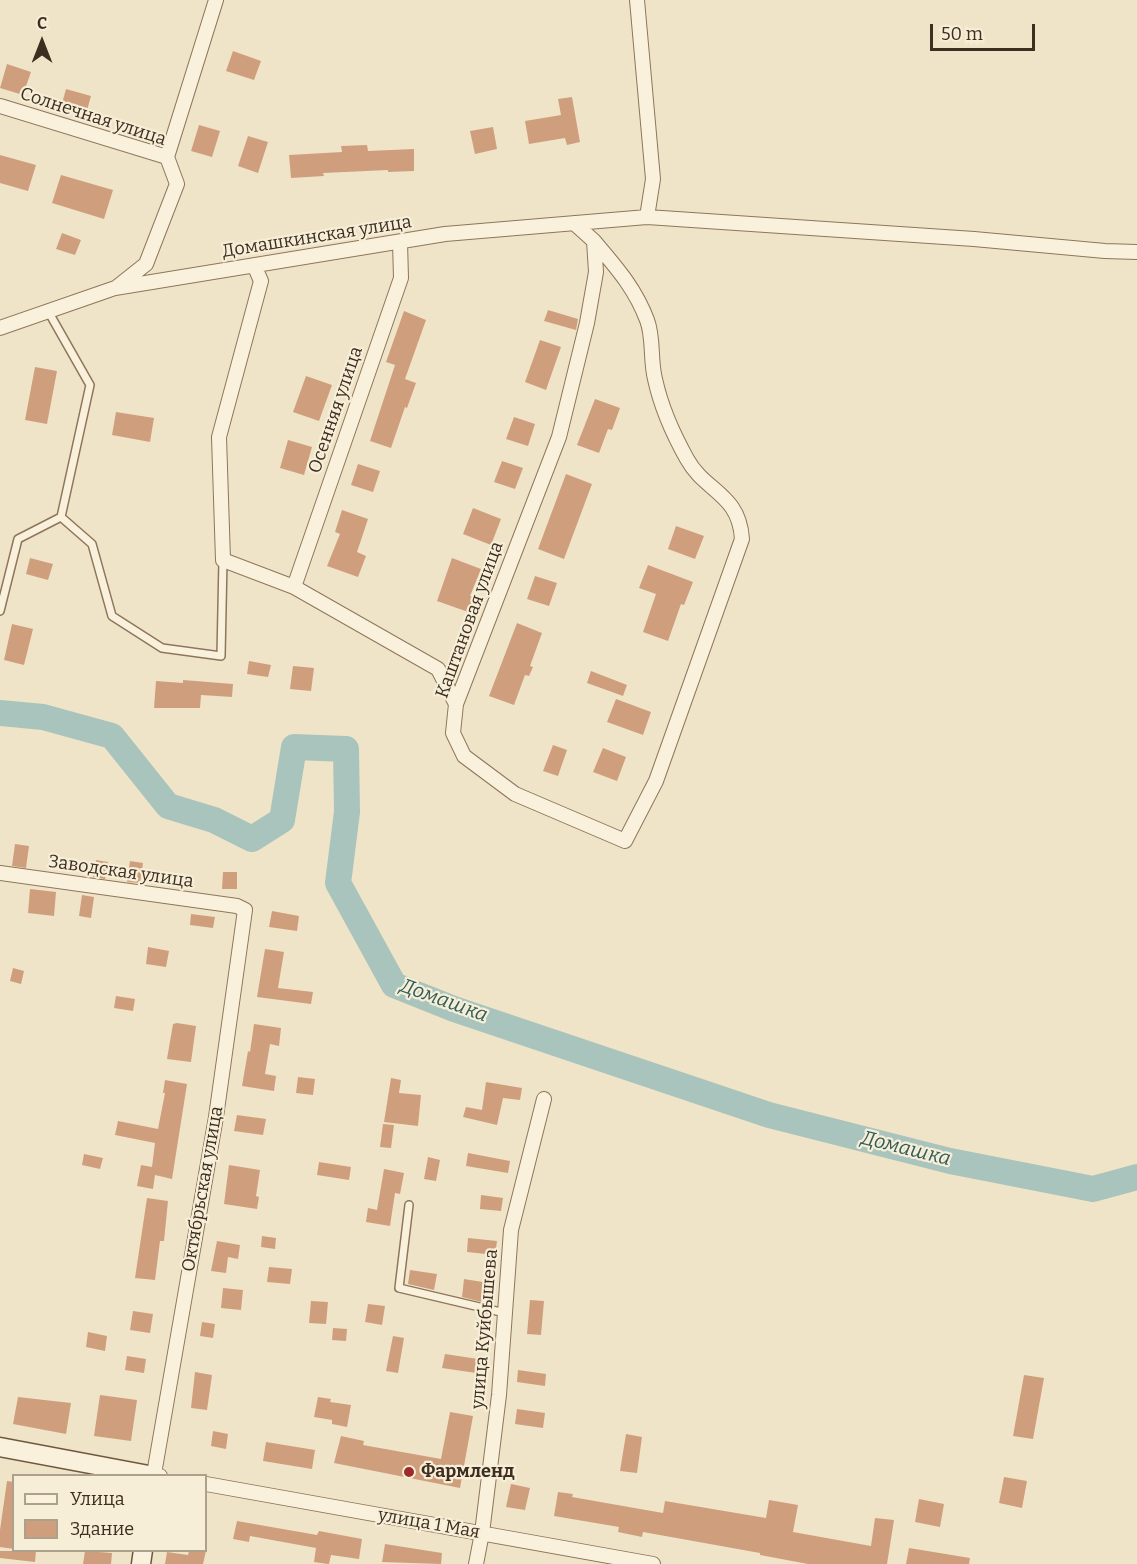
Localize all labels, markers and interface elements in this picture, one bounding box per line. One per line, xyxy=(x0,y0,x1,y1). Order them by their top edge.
north arrow xyxy=(12,12,72,72)
scale bar xyxy=(933,12,1038,50)
text: С xyxy=(37,14,47,33)
text: 50 m xyxy=(941,23,983,45)
street label: Солнечная улица xyxy=(17,83,169,151)
street label: Домашкинская улица xyxy=(221,211,413,263)
street label: Осенняя улица xyxy=(304,344,368,476)
street label: Каштановая улица xyxy=(432,539,508,701)
street label: Заводская улица xyxy=(47,851,195,893)
water label: Домашка xyxy=(397,974,491,1028)
street label: Октябрьская улица xyxy=(178,1104,228,1274)
water label: Домашка xyxy=(859,1126,953,1172)
street label: улица Куйбышева xyxy=(467,1248,503,1410)
place label: Фармленд xyxy=(421,1461,515,1483)
marker: Фармленд xyxy=(402,1465,416,1479)
legend xyxy=(12,1474,207,1552)
text: Улица xyxy=(70,1488,125,1510)
street label: улица 1 Мая xyxy=(376,1504,482,1544)
text: Здание xyxy=(70,1518,134,1540)

